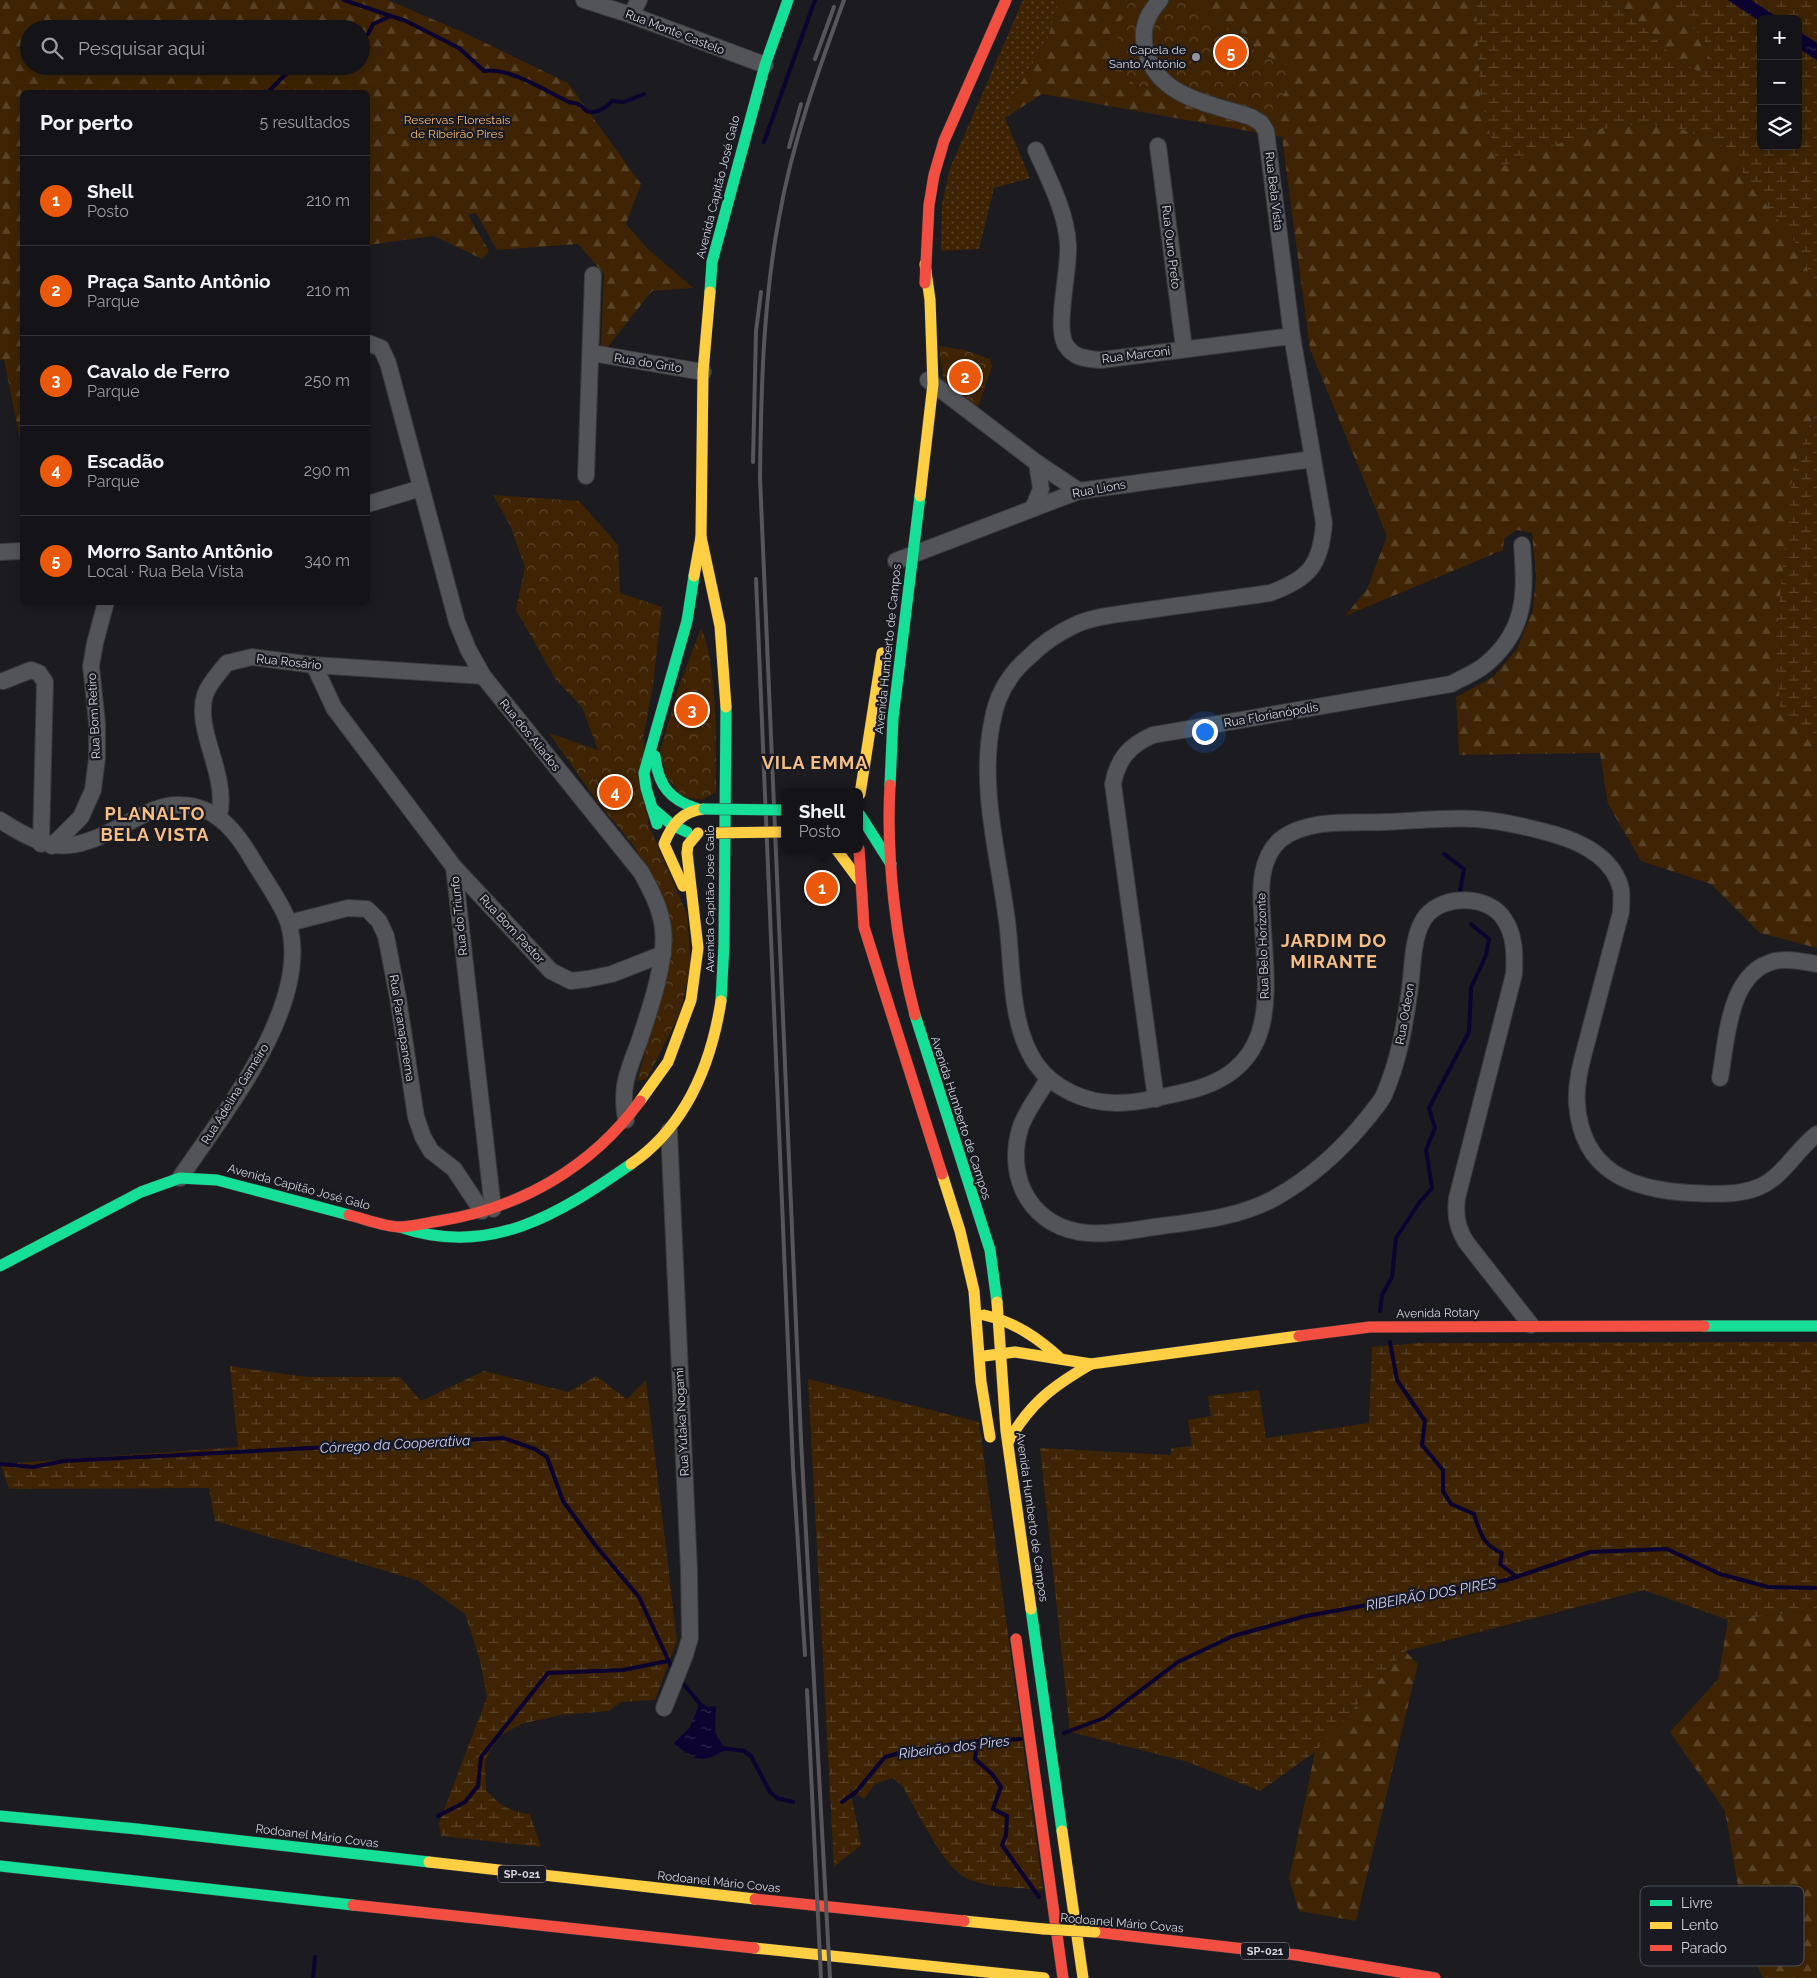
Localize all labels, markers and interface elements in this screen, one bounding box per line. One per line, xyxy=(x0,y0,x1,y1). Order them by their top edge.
street label: Rua Monte Castelo xyxy=(624,7,726,57)
map controls xyxy=(1757,15,1802,150)
button: + xyxy=(1757,15,1802,60)
search box xyxy=(20,20,370,75)
pin: 5 xyxy=(1215,33,1247,71)
icon: search xyxy=(38,34,66,62)
text: Pesquisar aqui xyxy=(78,37,205,59)
place label: Capela de Santo Antônio xyxy=(1109,43,1186,71)
marker: Capela de Santo Antônio xyxy=(1190,51,1202,63)
button: − xyxy=(1757,60,1802,105)
button: layers xyxy=(1757,105,1802,150)
text: Por perto xyxy=(40,110,133,135)
text: 5 resultados xyxy=(260,113,350,132)
park label: Reservas Florestais de Ribeirão Pires xyxy=(404,113,511,141)
street label: Avenida Capitão José Galo xyxy=(693,114,743,260)
street label: Rua Bela Vista xyxy=(1262,151,1286,231)
text: Shell xyxy=(87,180,134,202)
text: 1 xyxy=(52,191,60,210)
text: 210 m xyxy=(306,191,350,210)
text: Posto xyxy=(87,202,129,221)
street label: Rua Ouro Preto xyxy=(1159,204,1183,290)
text: Praça Santo Antônio xyxy=(87,270,271,292)
text: 2 xyxy=(51,281,61,300)
text: 210 m xyxy=(306,281,350,300)
text: Parque xyxy=(87,292,140,311)
street label: Rua Marconi xyxy=(1101,344,1171,366)
street label: Rua do Grito xyxy=(613,351,683,375)
pin: 2 xyxy=(949,358,981,396)
text: Cavalo de Ferro xyxy=(87,360,230,382)
text: 3 xyxy=(52,371,60,390)
text: 250 m xyxy=(304,371,350,390)
text: Parque xyxy=(87,382,140,401)
text: Escadão xyxy=(87,450,164,472)
text: 4 xyxy=(51,461,61,480)
text: 290 m xyxy=(304,461,350,480)
text: Parque xyxy=(87,472,140,491)
street label: Rua Lions xyxy=(1071,477,1127,501)
text: Morro Santo Antônio xyxy=(87,540,273,562)
text: 5 xyxy=(52,551,60,570)
text: 340 m xyxy=(304,551,350,570)
text: Local · Rua Bela Vista xyxy=(87,562,244,581)
street label: Avenida Humberto de Campos xyxy=(872,563,904,735)
street label: Rua Rosário xyxy=(256,652,322,672)
street label: Rua Bom Retiro xyxy=(85,673,103,759)
pin: 3 xyxy=(676,691,708,729)
street label: Rua dos Aliados xyxy=(497,696,563,774)
street label: Rua Florianópolis xyxy=(1223,700,1320,730)
your location xyxy=(1192,719,1218,745)
district label: VILA EMMA xyxy=(762,752,868,773)
pin: 4 xyxy=(599,773,631,811)
popup xyxy=(781,788,863,853)
text: Shell xyxy=(799,800,845,822)
district label: PLANALTO BELA VISTA xyxy=(100,803,210,845)
text: Posto xyxy=(799,822,841,841)
street label: Avenida Capitão José Galo xyxy=(703,825,717,973)
pin: 1 xyxy=(806,869,838,907)
street label: Rua do Triunfo xyxy=(448,876,470,956)
street label: Rua Bom Pastor xyxy=(477,892,548,967)
street label: Rua Belo Horizonte xyxy=(1254,893,1272,999)
district label: JARDIM DO MIRANTE xyxy=(1281,930,1387,972)
street label: Rua Paranapanema xyxy=(387,973,417,1083)
street label: Rua Odeon xyxy=(1393,982,1417,1046)
street label: Avenida Humberto de Campos xyxy=(928,1034,994,1202)
street label: Rua Adelina Gameiro xyxy=(198,1041,272,1147)
street label: Avenida Capitão José Galo xyxy=(226,1161,372,1213)
street label: Avenida Rotary xyxy=(1396,1305,1480,1321)
street label: Rua Yutaka Nogami xyxy=(672,1367,692,1477)
street label: Avenida Humberto de Campos xyxy=(1013,1431,1051,1603)
water label: Córrego da Cooperativa xyxy=(319,1432,471,1456)
water label: RIBEIRÃO DOS PIRES xyxy=(1364,1574,1498,1613)
water label: Ribeirão dos Pires xyxy=(898,1732,1011,1762)
street label: Rodoanel Mário Covas xyxy=(255,1822,379,1851)
road number: SP-021 xyxy=(498,1866,546,1882)
street label: Rodoanel Mário Covas xyxy=(657,1869,781,1895)
legend xyxy=(1640,1886,1804,1966)
text: Livre xyxy=(1681,1895,1713,1911)
street label: Rodoanel Mário Covas xyxy=(1060,1911,1184,1935)
text: Lento xyxy=(1681,1917,1718,1933)
text: Parado xyxy=(1681,1940,1727,1956)
road number: SP-021 xyxy=(1241,1942,1289,1960)

